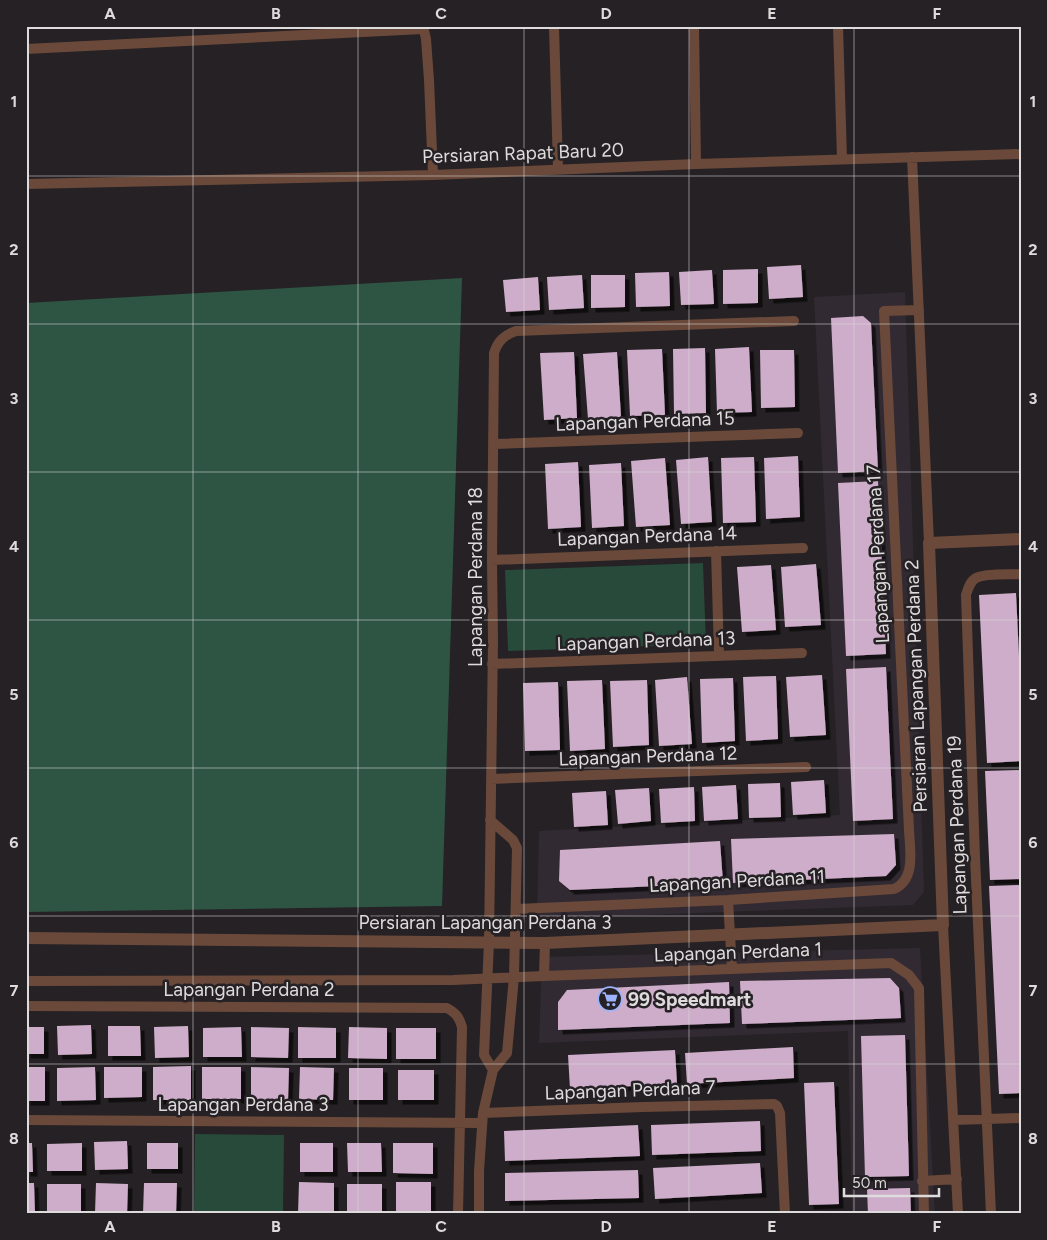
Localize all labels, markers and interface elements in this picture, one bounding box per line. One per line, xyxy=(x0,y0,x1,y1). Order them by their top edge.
text: A xyxy=(104,4,116,23)
text: B xyxy=(271,4,281,23)
text: C xyxy=(435,4,447,23)
text: D xyxy=(600,4,612,23)
text: E xyxy=(767,4,777,23)
text: F xyxy=(933,4,942,23)
text: 1 xyxy=(11,92,17,111)
text: 1 xyxy=(1030,92,1036,111)
street label: Persiaran Rapat Baru 20 xyxy=(422,138,624,168)
text: 2 xyxy=(9,240,19,259)
text: 2 xyxy=(1028,240,1038,259)
text: 3 xyxy=(10,389,19,408)
text: 3 xyxy=(1029,389,1038,408)
street label: Lapangan Perdana 15 xyxy=(555,406,735,436)
street label: Lapangan Perdana 17 xyxy=(862,464,894,644)
street label: Lapangan Perdana 18 xyxy=(464,487,487,667)
street label: Lapangan Perdana 14 xyxy=(557,521,738,551)
text: 4 xyxy=(9,537,19,556)
text: 4 xyxy=(1028,537,1038,556)
street label: Persiaran Lapangan Perdana 2 xyxy=(900,559,932,813)
street label: Lapangan Perdana 13 xyxy=(556,626,736,656)
text: 5 xyxy=(9,685,19,704)
text: 5 xyxy=(1028,685,1038,704)
street label: Lapangan Perdana 19 xyxy=(942,735,972,915)
street label: Lapangan Perdana 12 xyxy=(558,741,738,771)
text: 6 xyxy=(9,833,19,852)
text: 6 xyxy=(1028,833,1038,852)
street label: Lapangan Perdana 11 xyxy=(648,865,826,897)
street label: Persiaran Lapangan Perdana 3 xyxy=(359,911,611,934)
street label: Lapangan Perdana 1 xyxy=(653,938,823,966)
street label: Lapangan Perdana 2 xyxy=(163,978,335,1001)
text: 7 xyxy=(10,981,19,1000)
text: 7 xyxy=(1029,981,1038,1000)
supermarket icon: 99 Speedmart xyxy=(597,986,623,1012)
place label: 99 Speedmart xyxy=(628,988,752,1011)
street label: Lapangan Perdana 7 xyxy=(544,1076,716,1104)
street label: Lapangan Perdana 3 xyxy=(158,1093,328,1116)
text: 8 xyxy=(9,1129,19,1148)
text: 8 xyxy=(1028,1129,1038,1148)
scale bar xyxy=(844,1165,940,1197)
text: 50 m xyxy=(852,1174,887,1192)
text: A xyxy=(104,1217,116,1236)
text: B xyxy=(271,1217,281,1236)
text: C xyxy=(435,1217,447,1236)
text: D xyxy=(600,1217,612,1236)
text: E xyxy=(767,1217,777,1236)
text: F xyxy=(933,1217,942,1236)

